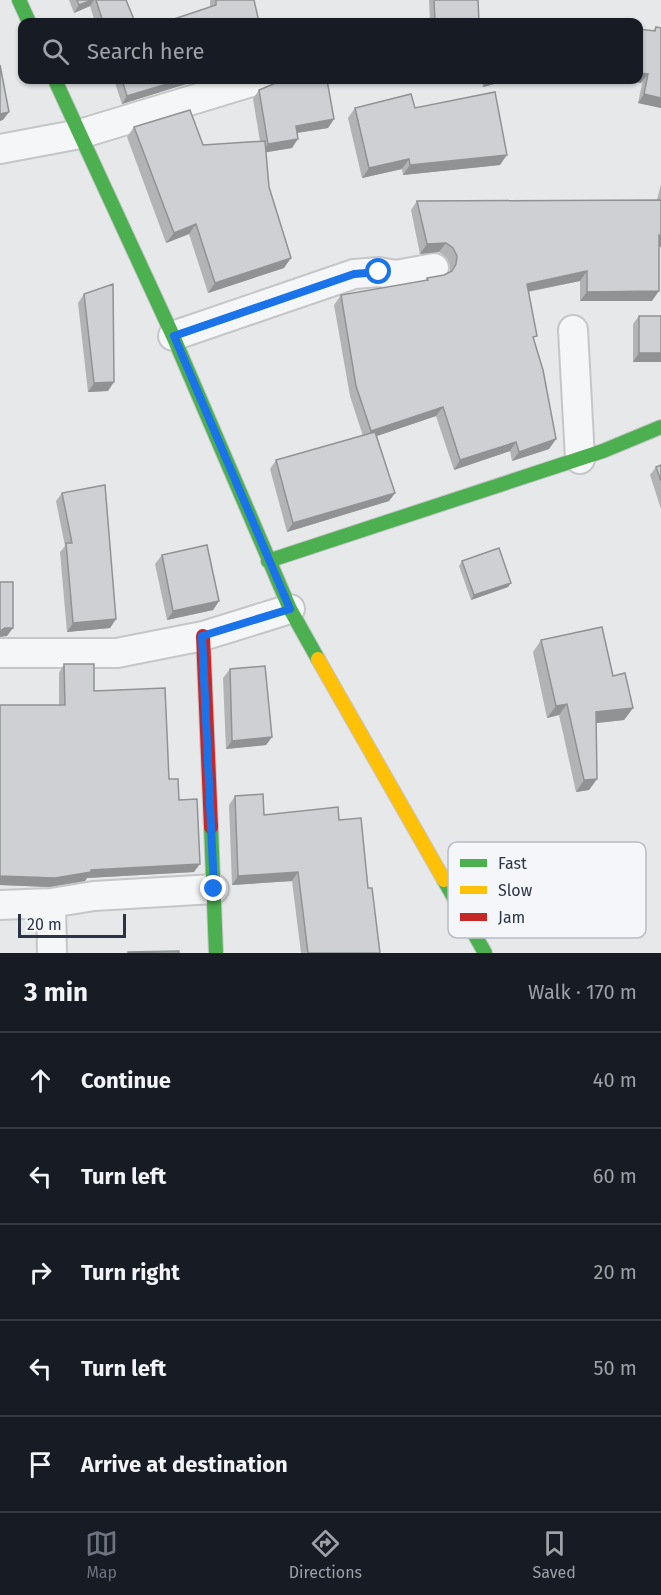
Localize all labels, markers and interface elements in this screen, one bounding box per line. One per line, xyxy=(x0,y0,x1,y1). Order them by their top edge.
search box xyxy=(18,18,643,84)
icon: search xyxy=(39,35,72,68)
text: Search here xyxy=(87,38,205,65)
route start xyxy=(365,258,391,284)
legend xyxy=(448,842,646,938)
text: Fast xyxy=(498,854,527,873)
route end xyxy=(200,875,226,901)
text: Slow xyxy=(498,881,533,900)
text: Jam xyxy=(498,908,525,927)
scale bar xyxy=(18,911,126,938)
text: 20 m xyxy=(27,915,62,934)
text: 3 min xyxy=(24,977,88,1008)
text: Walk · 170 m xyxy=(528,980,637,1004)
icon: ahead xyxy=(24,1064,57,1097)
text: Continue xyxy=(81,1067,171,1094)
text: 40 m xyxy=(593,1068,637,1092)
icon: left xyxy=(24,1160,57,1193)
text: Turn left xyxy=(81,1163,166,1190)
text: 60 m xyxy=(593,1164,637,1188)
icon: right xyxy=(24,1256,57,1289)
text: Turn right xyxy=(81,1259,180,1286)
text: 20 m xyxy=(594,1260,637,1284)
icon: left xyxy=(24,1352,57,1385)
text: Turn left xyxy=(81,1355,166,1382)
text: 50 m xyxy=(593,1356,637,1380)
icon: arrive xyxy=(24,1448,57,1481)
text: Arrive at destination xyxy=(81,1451,288,1478)
tab: Map xyxy=(85,1527,118,1582)
tab: Directions xyxy=(289,1527,362,1582)
tab: Saved xyxy=(532,1527,576,1582)

